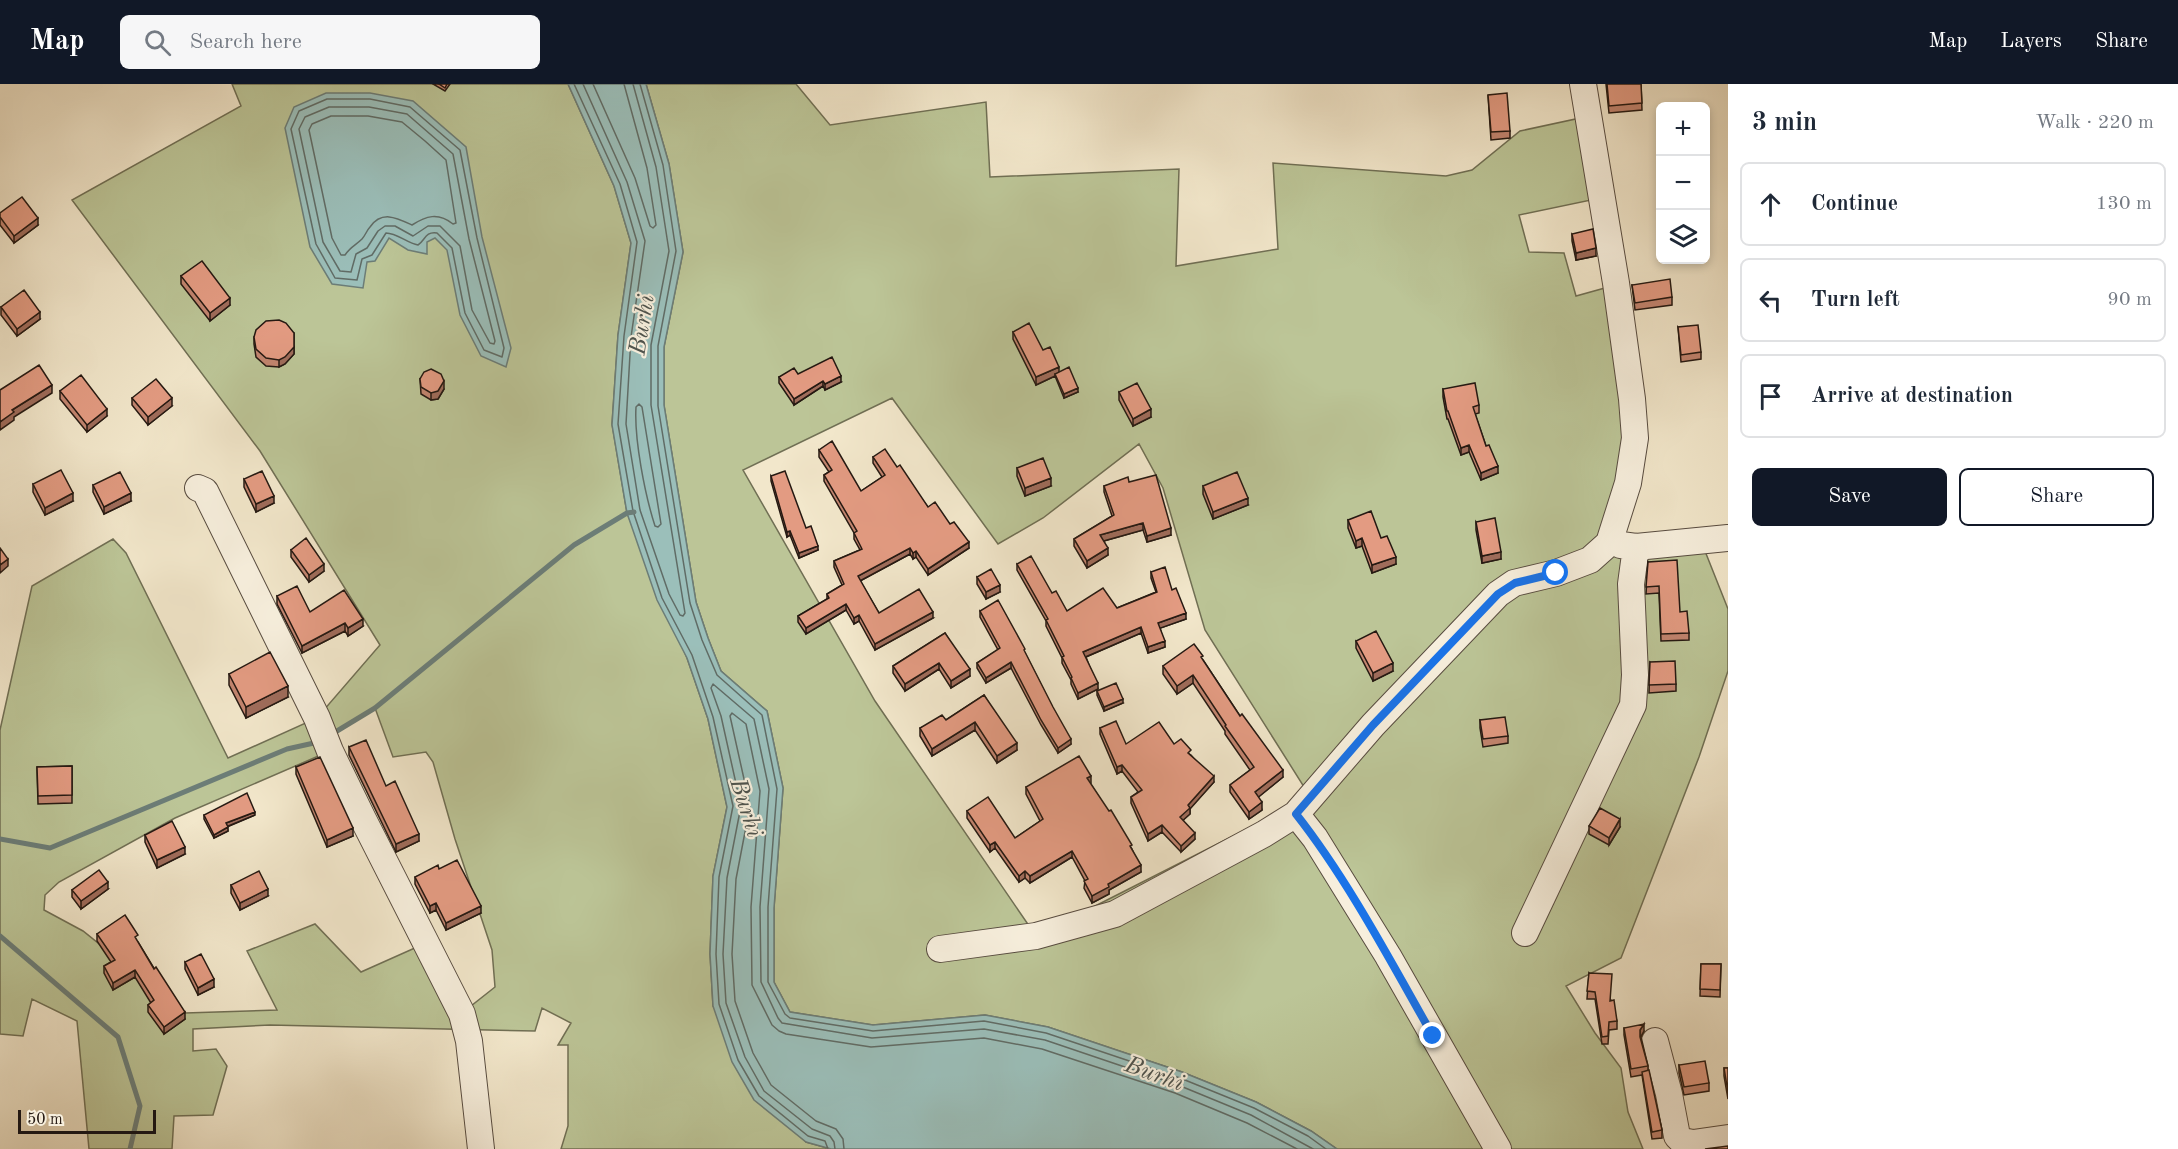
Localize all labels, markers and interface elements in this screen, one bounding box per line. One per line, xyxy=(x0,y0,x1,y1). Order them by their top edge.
search box xyxy=(120,15,540,69)
icon: search xyxy=(141,26,174,59)
text: Map xyxy=(30,28,84,56)
text: Search here xyxy=(189,31,302,53)
text: Map xyxy=(1928,31,1967,52)
text: Layers xyxy=(2000,31,2062,52)
text: Share xyxy=(2095,31,2148,52)
map controls xyxy=(1656,102,1710,264)
button: + xyxy=(1656,102,1710,156)
text: 3 min xyxy=(1752,110,1817,136)
text: Walk · 220 m xyxy=(2035,113,2154,133)
button: − xyxy=(1656,156,1710,210)
icon: ahead xyxy=(1754,188,1787,221)
text: Continue xyxy=(1811,193,1898,215)
text: 130 m xyxy=(2096,194,2152,214)
button: layers xyxy=(1656,210,1710,264)
icon: left xyxy=(1754,284,1787,317)
text: Turn left xyxy=(1811,289,1900,311)
text: 90 m xyxy=(2107,290,2152,310)
water label: Burhi xyxy=(626,293,660,358)
icon: arrive xyxy=(1754,380,1787,413)
text: Arrive at destination xyxy=(1811,385,2013,407)
button: Save xyxy=(1752,468,1947,526)
button: Share xyxy=(1959,468,2154,526)
route start xyxy=(1542,559,1568,585)
water label: Burhi xyxy=(724,774,766,841)
route end xyxy=(1419,1022,1445,1048)
water label: Burhi xyxy=(1120,1053,1187,1097)
scale bar xyxy=(18,1107,156,1134)
text: 50 m xyxy=(27,1112,63,1128)

